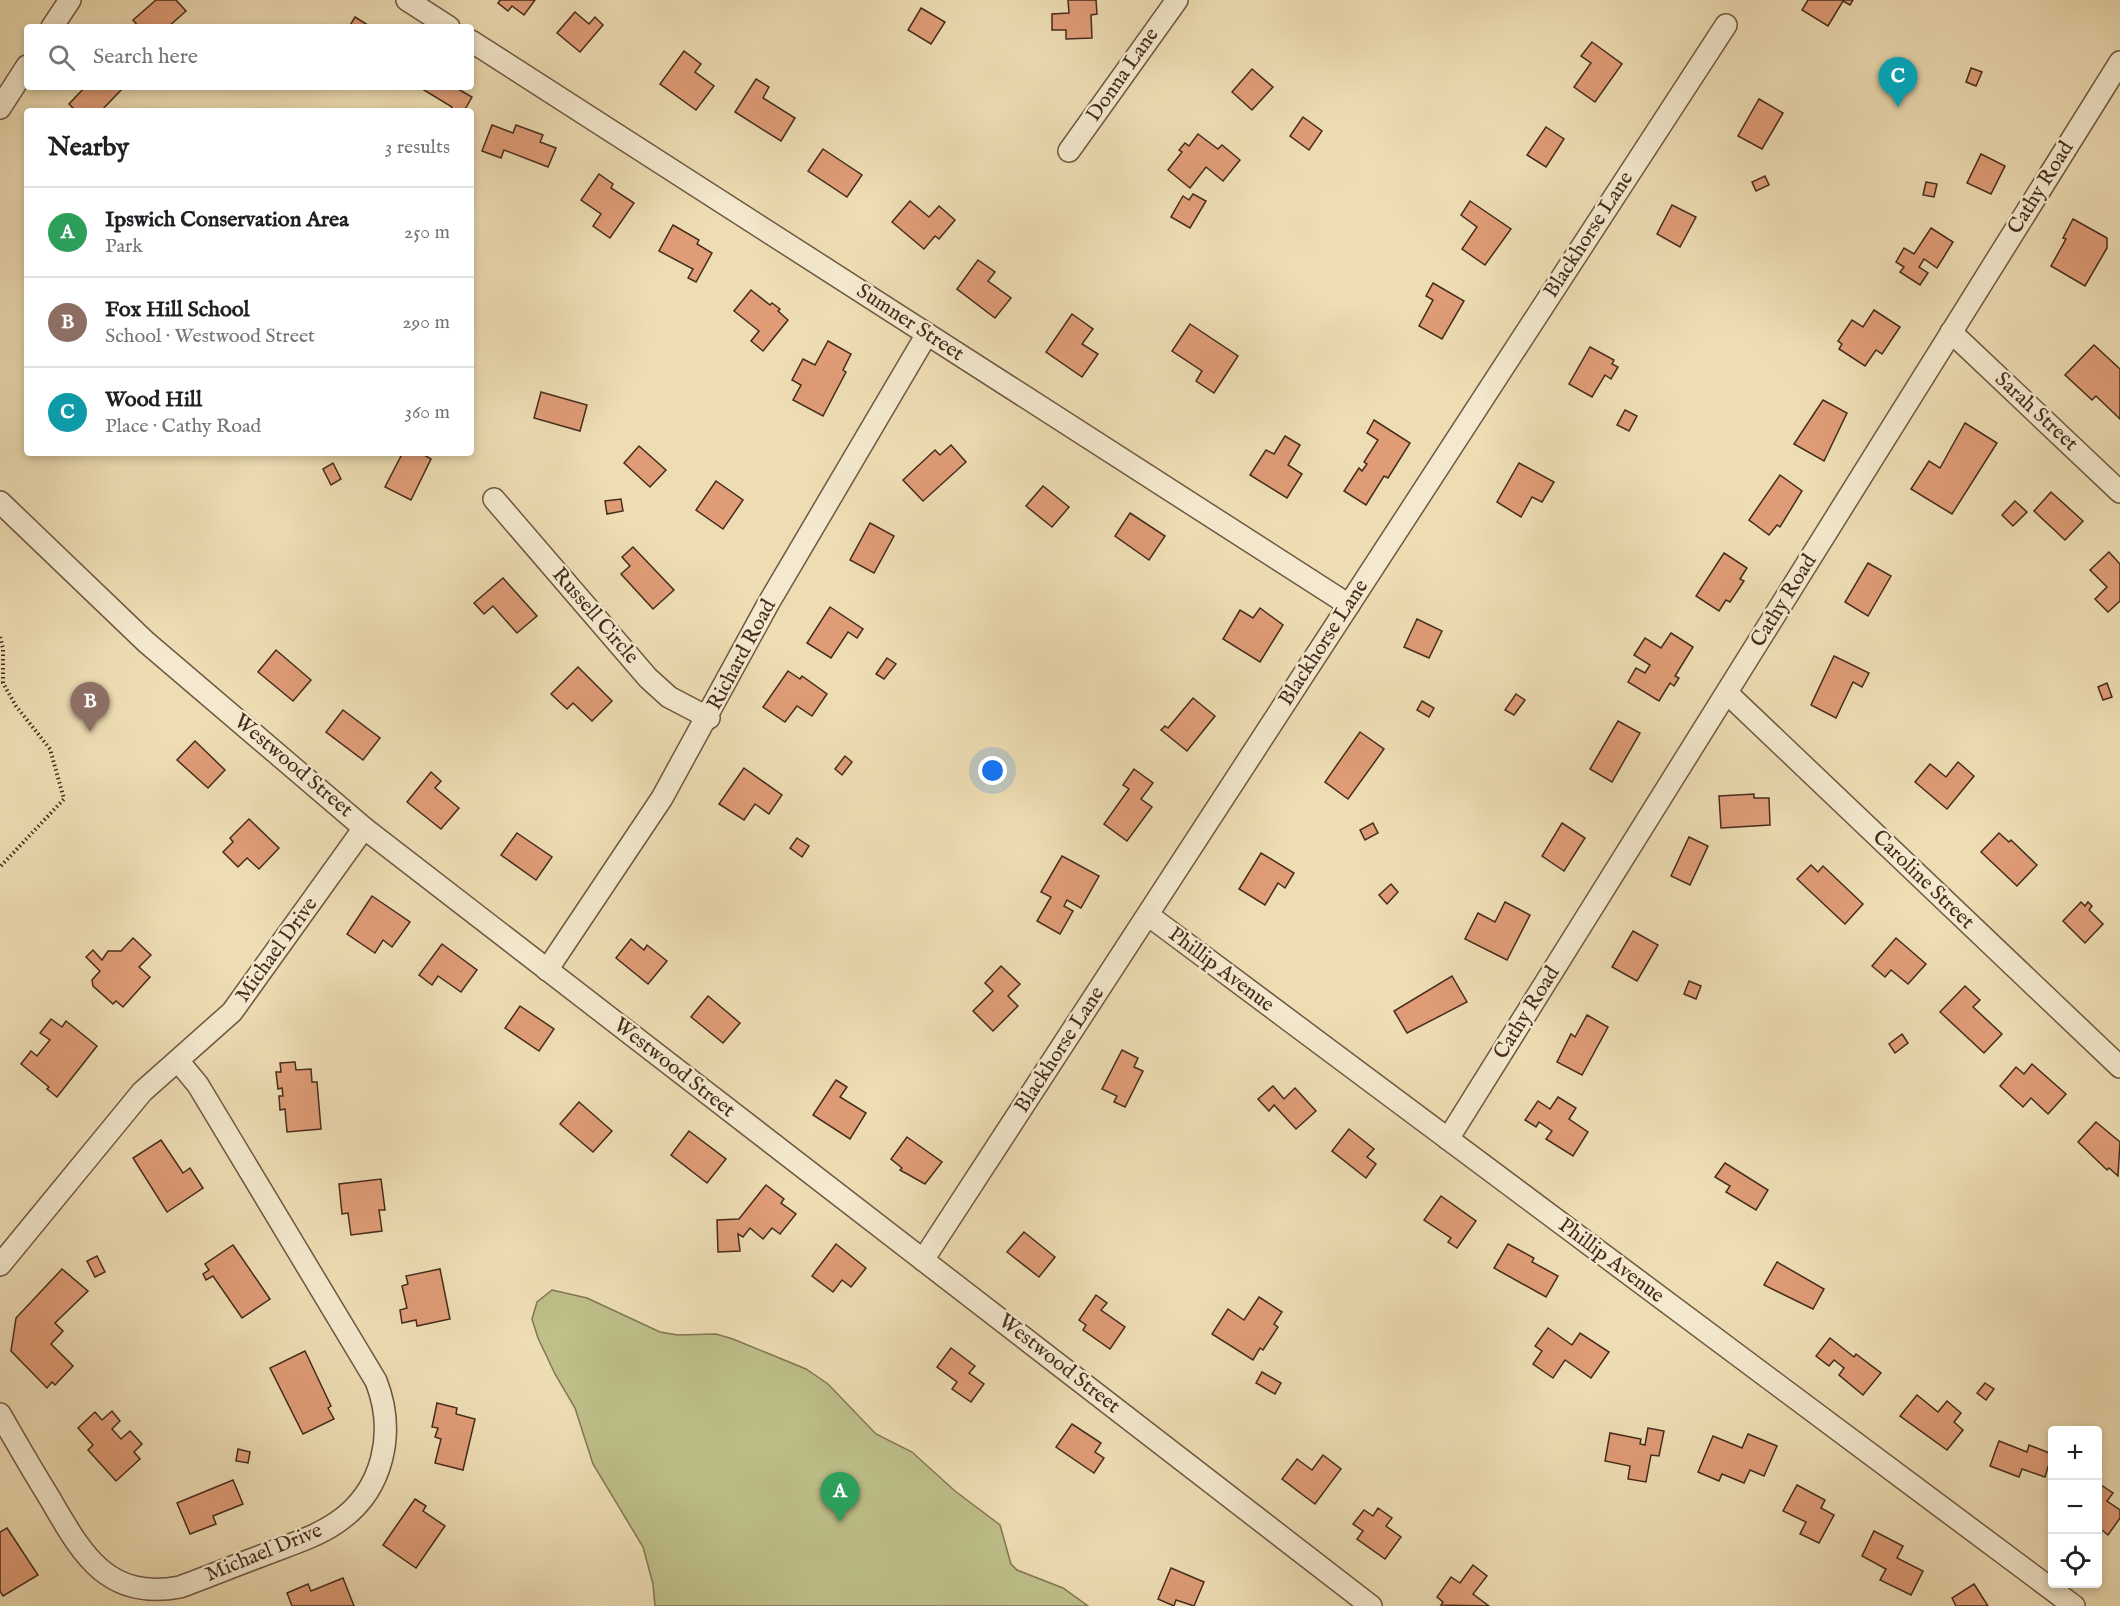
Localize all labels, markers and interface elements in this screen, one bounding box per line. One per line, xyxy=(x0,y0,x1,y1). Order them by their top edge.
street label: Donna Lane xyxy=(1081,22,1166,127)
search box xyxy=(24,24,474,90)
icon: search xyxy=(45,41,78,74)
text: Search here xyxy=(93,43,198,71)
pin: C xyxy=(1878,57,1918,107)
text: Nearby xyxy=(48,131,129,164)
text: 3 results xyxy=(385,135,450,160)
street label: Cathy Road xyxy=(2002,136,2081,240)
street label: Blackhorse Lane xyxy=(1538,166,1640,303)
text: Ipswich Conservation Area xyxy=(105,206,349,234)
text: A xyxy=(61,220,74,245)
text: 250 m xyxy=(404,220,450,245)
text: Park xyxy=(105,234,143,259)
street label: Sumner Street xyxy=(851,278,969,368)
text: Fox Hill School xyxy=(105,296,250,324)
text: B xyxy=(61,310,74,335)
text: 290 m xyxy=(402,310,450,335)
text: School · Westwood Street xyxy=(105,324,315,349)
street label: Sarah Street xyxy=(1989,366,2083,458)
text: Wood Hill xyxy=(105,386,202,414)
text: C xyxy=(60,400,75,425)
text: 360 m xyxy=(404,400,450,425)
text: Place · Cathy Road xyxy=(105,414,261,439)
street label: Cathy Road xyxy=(1745,549,1824,653)
street label: Russell Circle xyxy=(546,562,645,670)
street label: Blackhorse Lane xyxy=(1273,574,1375,711)
street label: Richard Road xyxy=(702,594,783,715)
pin: B xyxy=(70,682,110,732)
street label: Westwood Street xyxy=(228,708,358,824)
your location xyxy=(978,756,1007,785)
street label: Caroline Street xyxy=(1866,824,1980,936)
street label: Michael Drive xyxy=(230,892,324,1008)
street label: Phillip Avenue xyxy=(1163,921,1280,1019)
street label: Cathy Road xyxy=(1488,961,1567,1065)
street label: Blackhorse Lane xyxy=(1009,981,1111,1118)
street label: Westwood Street xyxy=(608,1012,740,1124)
street label: Phillip Avenue xyxy=(1553,1212,1670,1310)
street label: Westwood Street xyxy=(993,1308,1125,1420)
map controls xyxy=(2048,1426,2102,1588)
button: + xyxy=(2048,1426,2102,1480)
pin: A xyxy=(820,1472,860,1522)
button: − xyxy=(2048,1480,2102,1534)
street label: Michael Drive xyxy=(202,1517,327,1589)
button: locate xyxy=(2048,1534,2102,1588)

